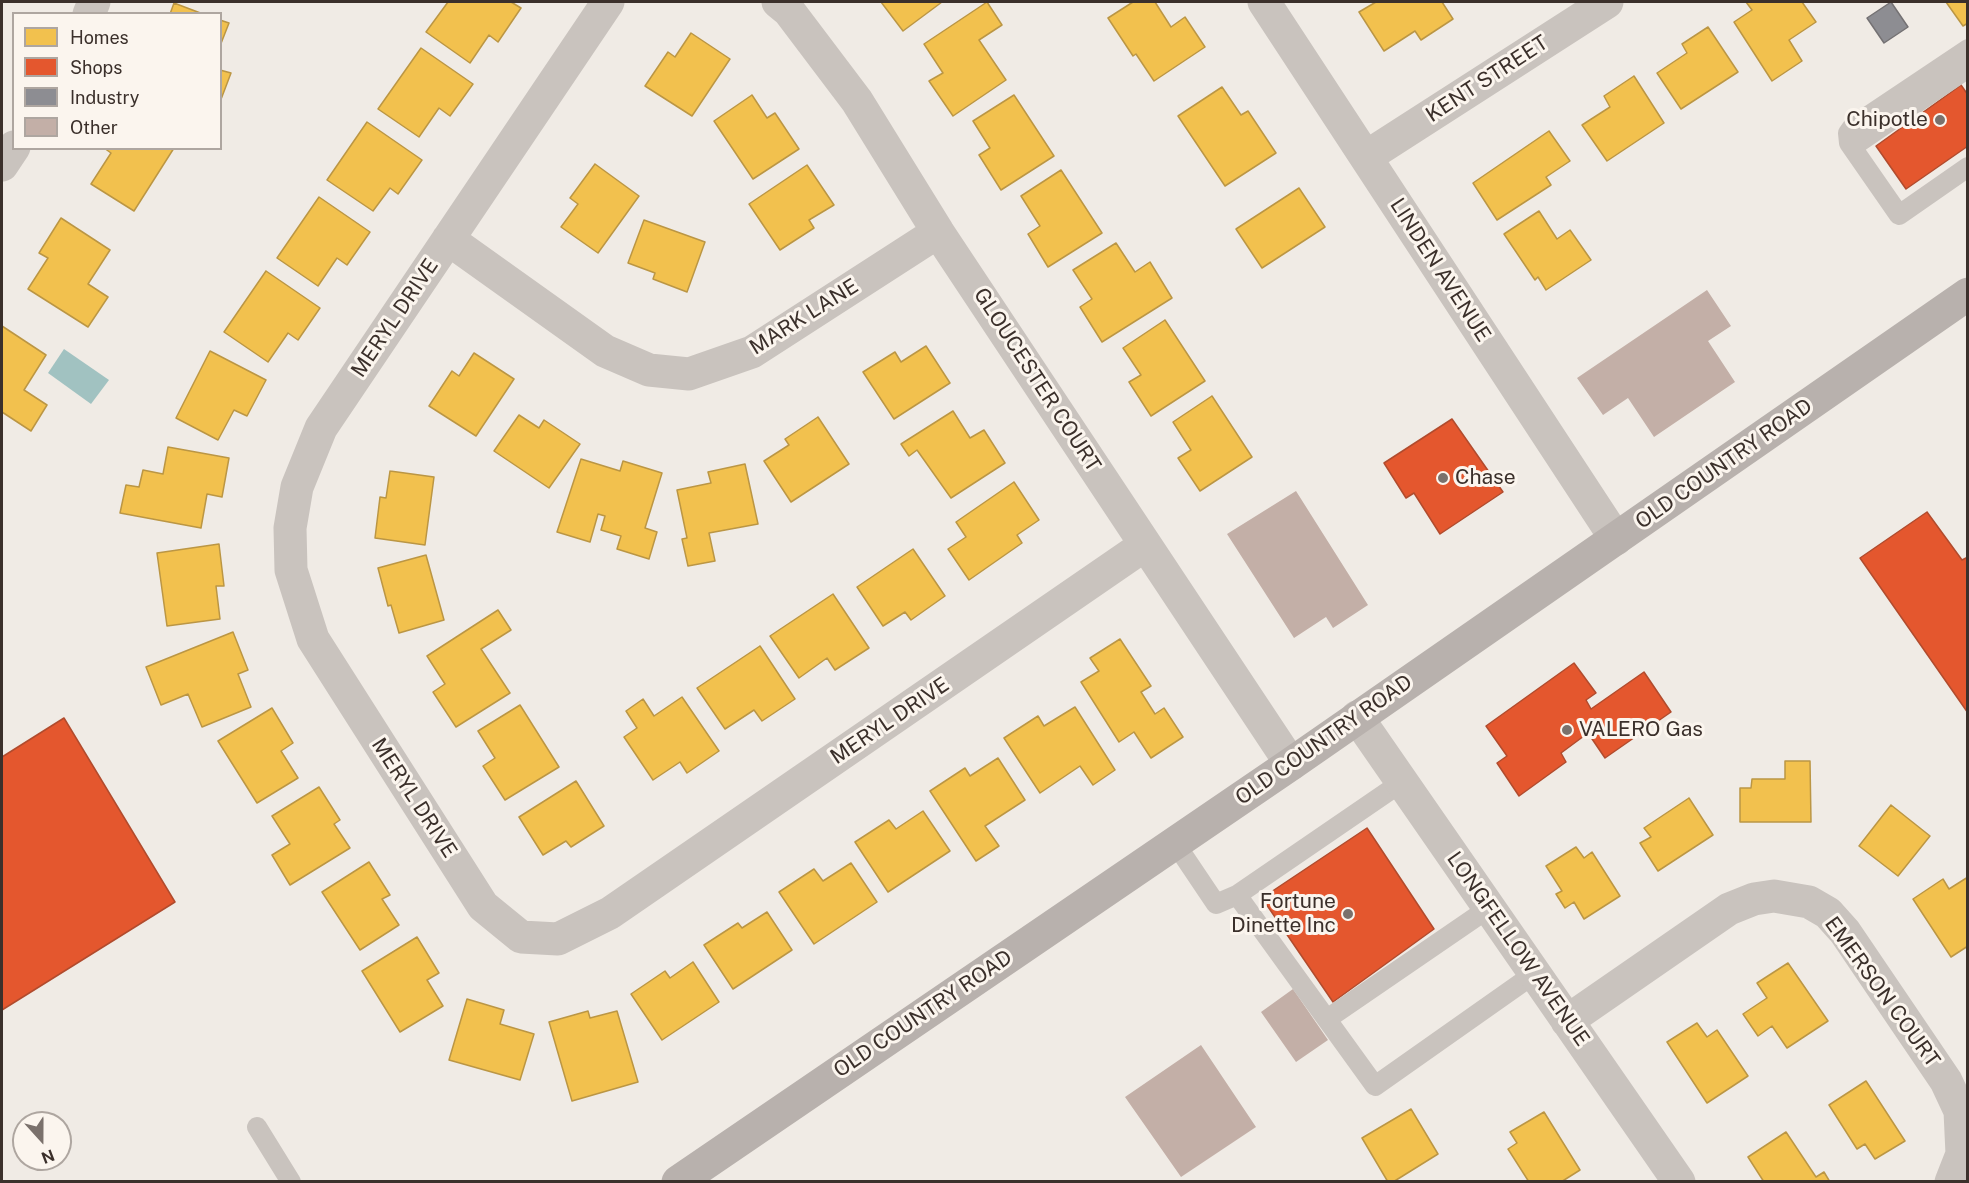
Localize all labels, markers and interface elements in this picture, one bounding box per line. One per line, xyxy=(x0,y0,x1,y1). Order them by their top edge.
legend xyxy=(12,12,222,150)
text: Homes xyxy=(70,27,129,48)
street label: KENT STREET xyxy=(1421,30,1553,128)
text: Shops xyxy=(70,57,122,78)
text: Industry xyxy=(70,87,139,108)
place label: Chipotle xyxy=(1846,107,1928,133)
marker: Chipotle xyxy=(1933,113,1947,127)
text: Other xyxy=(70,117,118,138)
street label: LINDEN AVENUE xyxy=(1384,194,1496,346)
street label: MERYL DRIVE xyxy=(346,254,444,382)
street label: MARK LANE xyxy=(745,274,863,360)
street label: GLOUCESTER COURT xyxy=(968,283,1106,477)
street label: OLD COUNTRY ROAD xyxy=(1631,394,1817,534)
place label: Chase xyxy=(1455,465,1516,491)
marker: Chase xyxy=(1436,471,1450,485)
street label: OLD COUNTRY ROAD xyxy=(1231,670,1417,810)
street label: MERYL DRIVE xyxy=(826,672,954,770)
place label: VALERO Gas xyxy=(1579,717,1703,743)
marker: VALERO Gas xyxy=(1560,723,1574,737)
street label: MERYL DRIVE xyxy=(366,733,462,863)
street label: LONGFELLOW AVENUE xyxy=(1441,847,1595,1051)
place label: Fortune Dinette Inc xyxy=(1231,889,1336,939)
marker: Fortune Dinette Inc xyxy=(1341,907,1355,921)
street label: EMERSON COURT xyxy=(1819,912,1945,1072)
street label: OLD COUNTRY ROAD xyxy=(829,945,1017,1083)
north arrow xyxy=(12,1111,72,1171)
text: N xyxy=(39,1145,57,1168)

